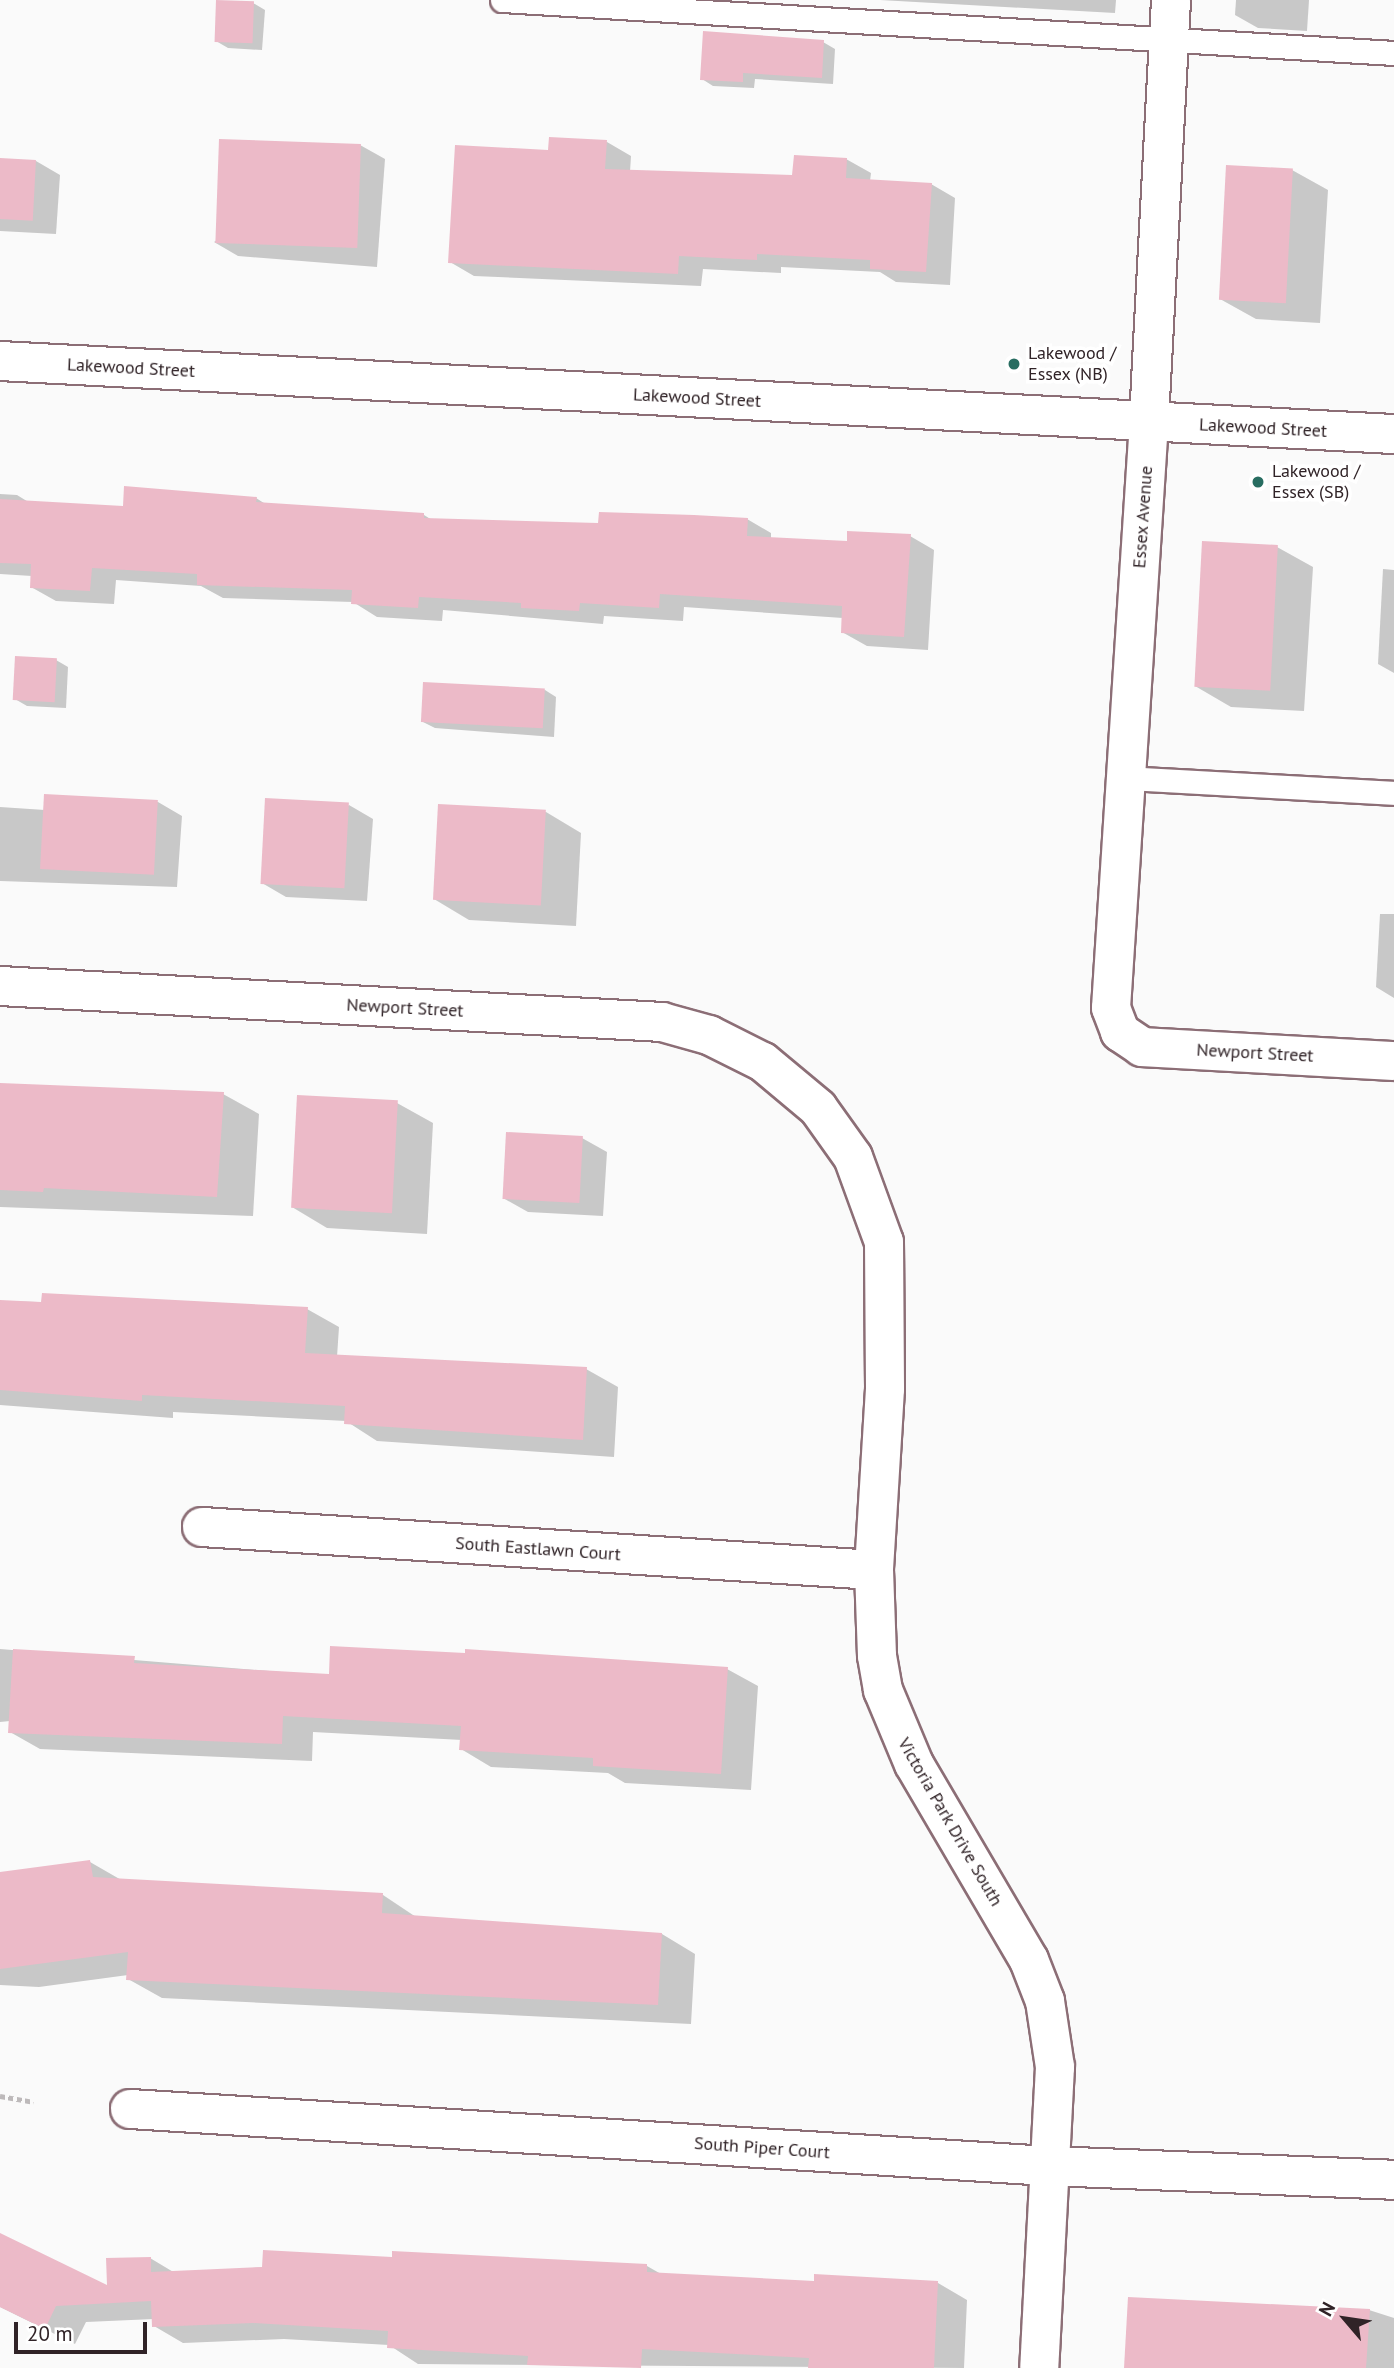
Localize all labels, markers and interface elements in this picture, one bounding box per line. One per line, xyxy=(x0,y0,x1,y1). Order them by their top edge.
place label: Lakewood / Essex (NB) xyxy=(1028,343,1116,386)
street label: Lakewood Street xyxy=(67,354,195,382)
marker: Lakewood / Essex (NB) xyxy=(1006,356,1022,372)
street label: Lakewood Street xyxy=(633,384,761,412)
street label: Lakewood Street xyxy=(1199,414,1327,442)
place label: Lakewood / Essex (SB) xyxy=(1272,461,1360,504)
street label: Essex Avenue xyxy=(1129,464,1157,570)
marker: Lakewood / Essex (SB) xyxy=(1250,474,1266,490)
street label: Newport Street xyxy=(346,994,464,1022)
street label: Newport Street xyxy=(1196,1039,1314,1067)
street label: South Eastlawn Court xyxy=(455,1532,621,1566)
street label: Victoria Park Drive South xyxy=(893,1734,1007,1910)
street label: South Piper Court xyxy=(693,2132,831,2164)
north arrow xyxy=(1310,2284,1380,2354)
text: N xyxy=(1313,2298,1340,2320)
scale bar xyxy=(18,2308,150,2352)
text: 20 m xyxy=(27,2320,73,2347)

